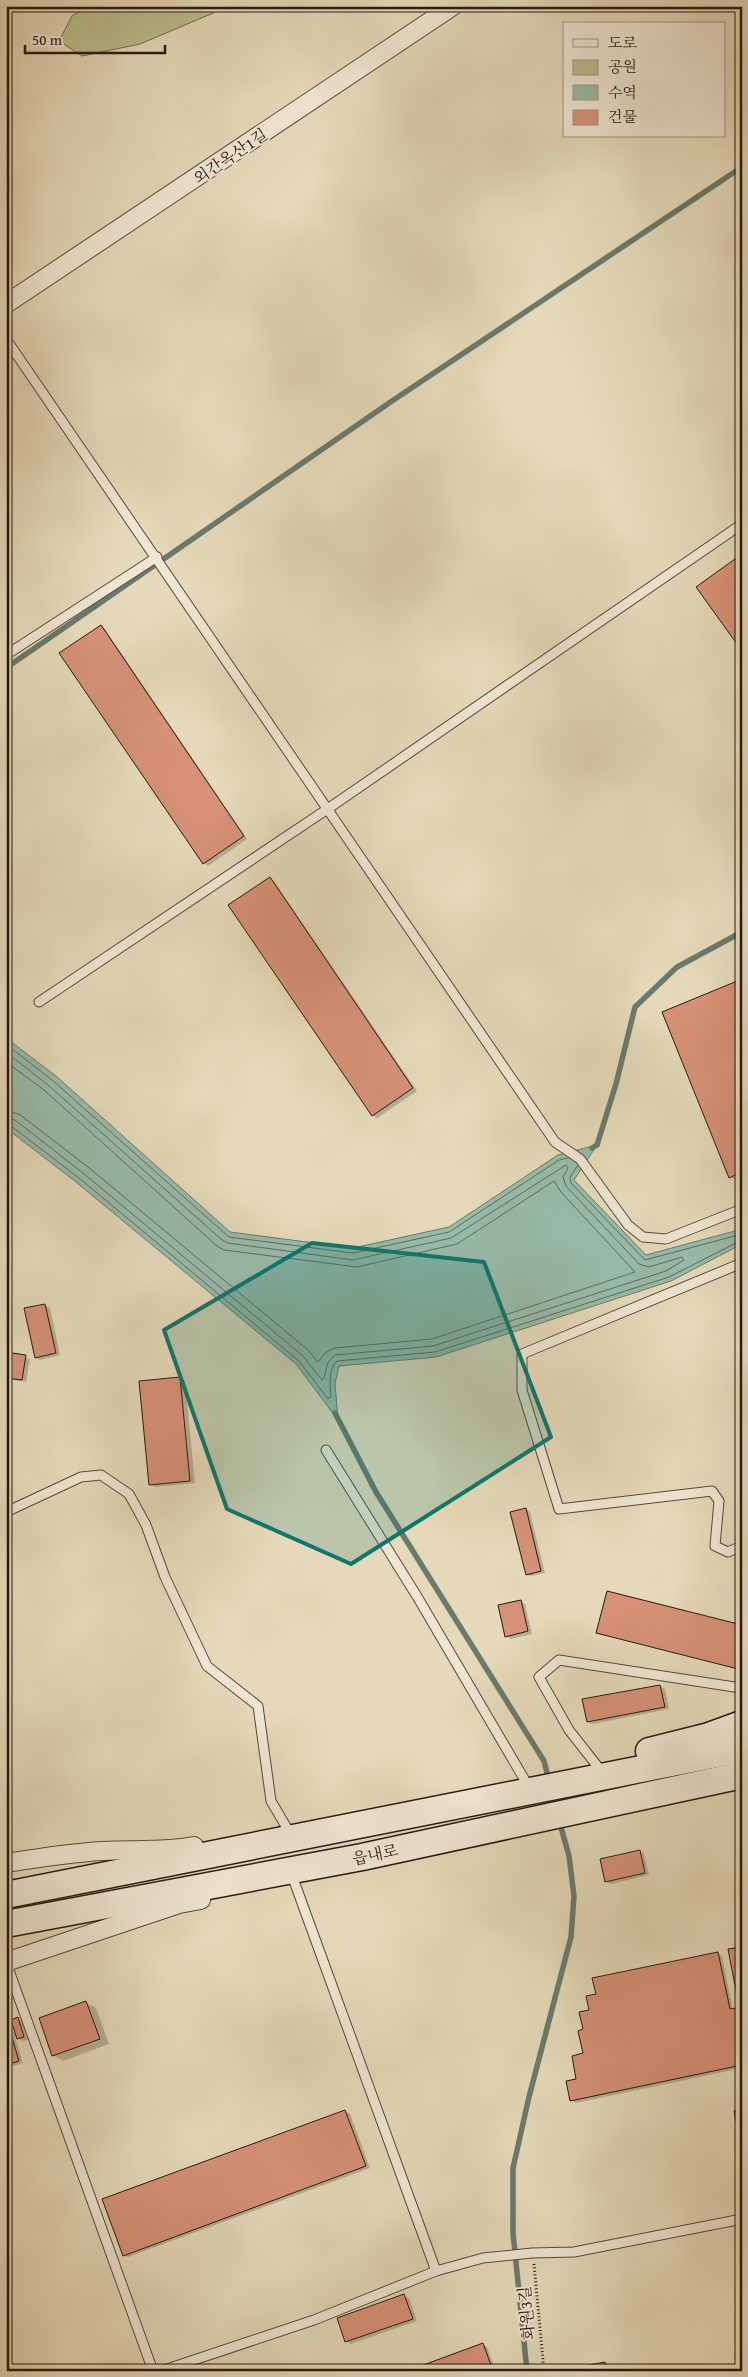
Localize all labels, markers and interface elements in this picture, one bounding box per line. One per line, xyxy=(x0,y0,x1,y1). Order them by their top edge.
scale bar xyxy=(25,22,165,54)
legend xyxy=(563,22,726,138)
text: 50 m xyxy=(32,29,63,50)
text: 도로 xyxy=(608,32,637,53)
text: 공원 xyxy=(608,56,637,77)
text: 수역 xyxy=(608,82,637,103)
text: 건물 xyxy=(608,106,637,127)
street label: 외간옥산1길 xyxy=(188,122,272,190)
street label: 읍내로 xyxy=(350,1837,401,1871)
street label: 화원3길 xyxy=(512,2285,540,2341)

